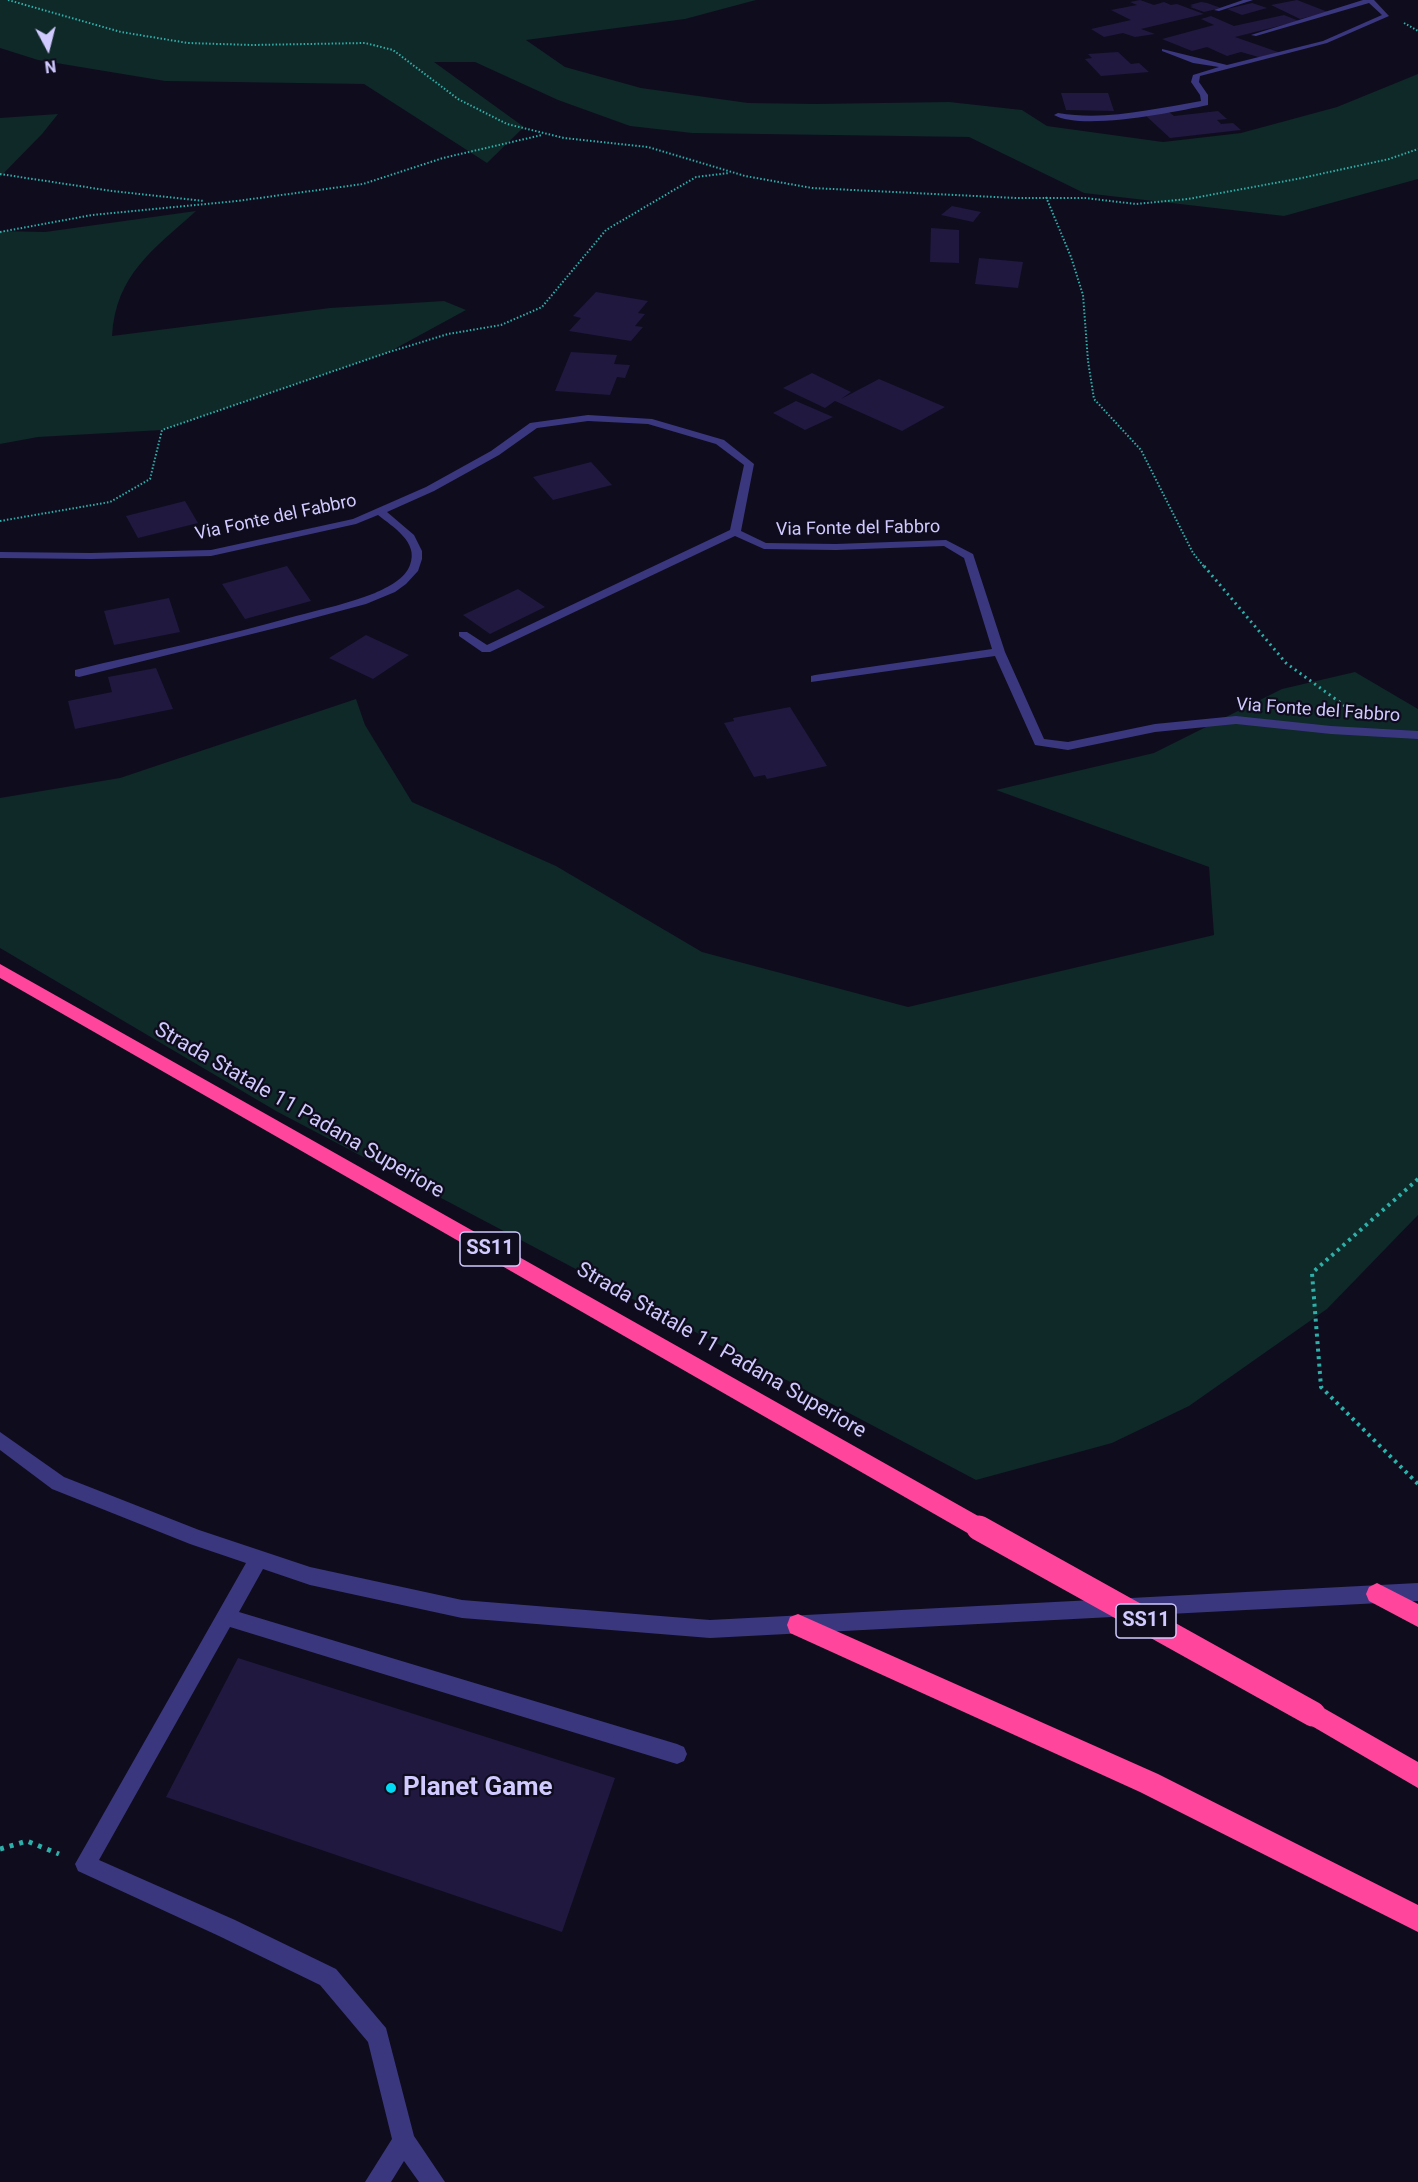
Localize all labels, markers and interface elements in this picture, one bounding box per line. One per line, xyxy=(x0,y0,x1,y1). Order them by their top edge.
north arrow xyxy=(18,18,78,78)
text: N xyxy=(43,56,57,76)
street label: Via Fonte del Fabbro xyxy=(193,490,359,546)
street label: Via Fonte del Fabbro xyxy=(776,517,940,541)
street label: Via Fonte del Fabbro xyxy=(1235,694,1401,728)
street label: Strada Statale 11 Padana Superiore xyxy=(150,1017,448,1205)
road number: SS11 xyxy=(460,1232,520,1266)
street label: Strada Statale 11 Padana Superiore xyxy=(572,1257,870,1445)
road number: SS11 xyxy=(1116,1604,1176,1638)
place label: Planet Game xyxy=(403,1772,553,1804)
marker: Planet Game xyxy=(384,1781,398,1795)

